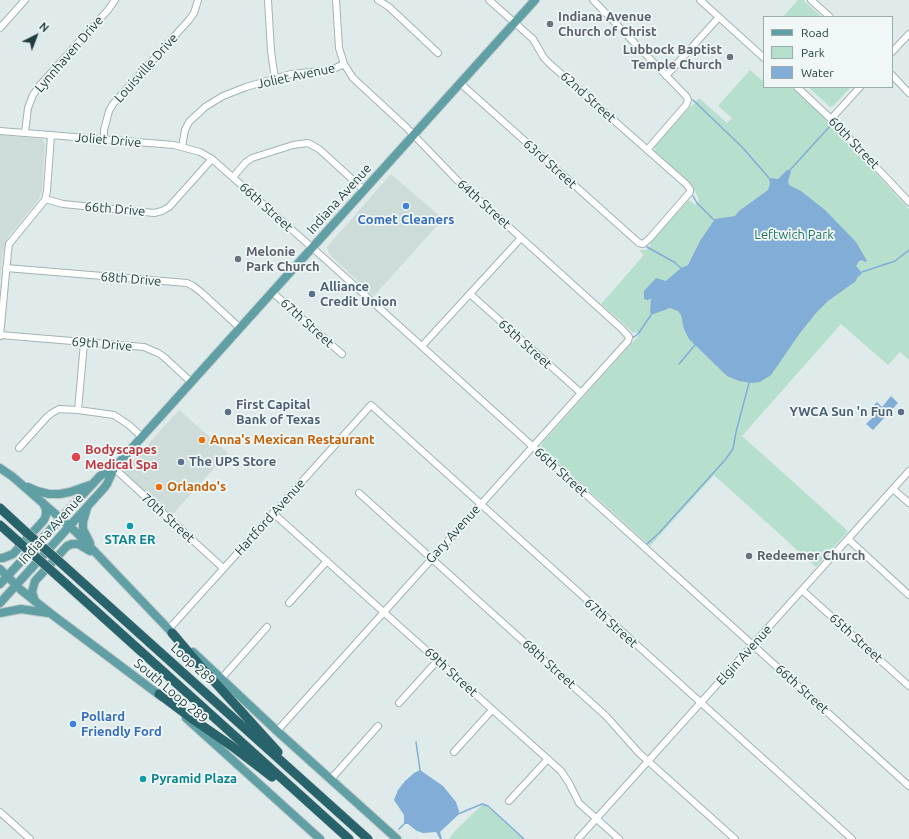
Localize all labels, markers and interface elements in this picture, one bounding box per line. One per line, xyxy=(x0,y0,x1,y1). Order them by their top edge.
place label: Indiana Avenue Church of Christ xyxy=(558,9,657,40)
street label: Lynnhaven Drive xyxy=(32,13,106,95)
north arrow xyxy=(16,16,56,56)
legend xyxy=(763,16,893,88)
marker: Indiana Avenue Church of Christ xyxy=(545,19,555,29)
text: N xyxy=(37,20,51,34)
text: Road xyxy=(801,26,829,39)
street label: Louisville Drive xyxy=(111,30,181,106)
place label: Lubbock Baptist Temple Church xyxy=(623,42,722,73)
text: Park xyxy=(801,46,825,59)
marker: Lubbock Baptist Temple Church xyxy=(725,52,735,62)
street label: Joliet Avenue xyxy=(255,60,337,92)
text: Water xyxy=(801,66,834,79)
street label: 62nd Street xyxy=(557,68,619,126)
street label: 60th Street xyxy=(825,114,883,172)
street label: Joliet Drive xyxy=(74,129,142,151)
street label: 63rd Street xyxy=(520,136,580,192)
street label: Indiana Avenue xyxy=(303,161,375,237)
street label: 64th Street xyxy=(454,176,514,232)
street label: 66th Street xyxy=(236,179,296,235)
street label: 66th Drive xyxy=(84,199,146,219)
marker: Comet Cleaners xyxy=(401,201,411,211)
place label: Comet Cleaners xyxy=(358,212,454,228)
park label: Leftwich Park xyxy=(754,227,834,243)
place label: Melonie Park Church xyxy=(246,244,320,275)
marker: Melonie Park Church xyxy=(233,254,243,264)
street label: 68th Drive xyxy=(100,269,162,289)
place label: Alliance Credit Union xyxy=(320,279,397,310)
marker: Alliance Credit Union xyxy=(307,289,317,299)
street label: 67th Street xyxy=(277,295,337,351)
street label: 65th Street xyxy=(495,316,555,372)
street label: 69th Drive xyxy=(71,334,133,354)
place label: First Capital Bank of Texas xyxy=(236,397,320,428)
place label: YWCA Sun 'n Fun xyxy=(789,404,893,420)
marker: First Capital Bank of Texas xyxy=(223,407,233,417)
marker: YWCA Sun 'n Fun xyxy=(896,407,906,417)
place label: Anna's Mexican Restaurant xyxy=(210,432,375,448)
marker: Anna's Mexican Restaurant xyxy=(197,435,207,445)
place label: Bodyscapes Medical Spa xyxy=(85,442,158,473)
street label: 66th Street xyxy=(531,444,591,500)
marker: Bodyscapes Medical Spa xyxy=(70,451,82,463)
place label: The UPS Store xyxy=(189,454,276,470)
marker: The UPS Store xyxy=(176,457,186,467)
street label: Hartford Avenue xyxy=(232,476,308,558)
place label: Orlando's xyxy=(167,479,226,495)
marker: Orlando's xyxy=(154,482,164,492)
street label: 70th Street xyxy=(138,490,198,546)
street label: Indiana Avenue xyxy=(15,491,87,567)
street label: Gary Avenue xyxy=(423,501,483,567)
marker: STAR ER xyxy=(125,521,135,531)
place label: STAR ER xyxy=(104,532,156,548)
place label: Redeemer Church xyxy=(757,548,865,564)
marker: Redeemer Church xyxy=(744,551,754,561)
street label: 67th Street xyxy=(581,595,641,651)
street label: 65th Street xyxy=(826,610,886,666)
street label: Elgin Avenue xyxy=(713,622,775,688)
street label: 68th Street xyxy=(519,636,579,692)
street label: Loop 289 xyxy=(168,640,218,688)
street label: 69th Street xyxy=(421,644,481,700)
street label: South Loop 289 xyxy=(131,656,211,726)
street label: 66th Street xyxy=(772,661,832,717)
place label: Pollard Friendly Ford xyxy=(81,709,162,740)
marker: Pollard Friendly Ford xyxy=(68,719,78,729)
place label: Pyramid Plaza xyxy=(151,771,237,787)
marker: Pyramid Plaza xyxy=(138,774,148,784)

